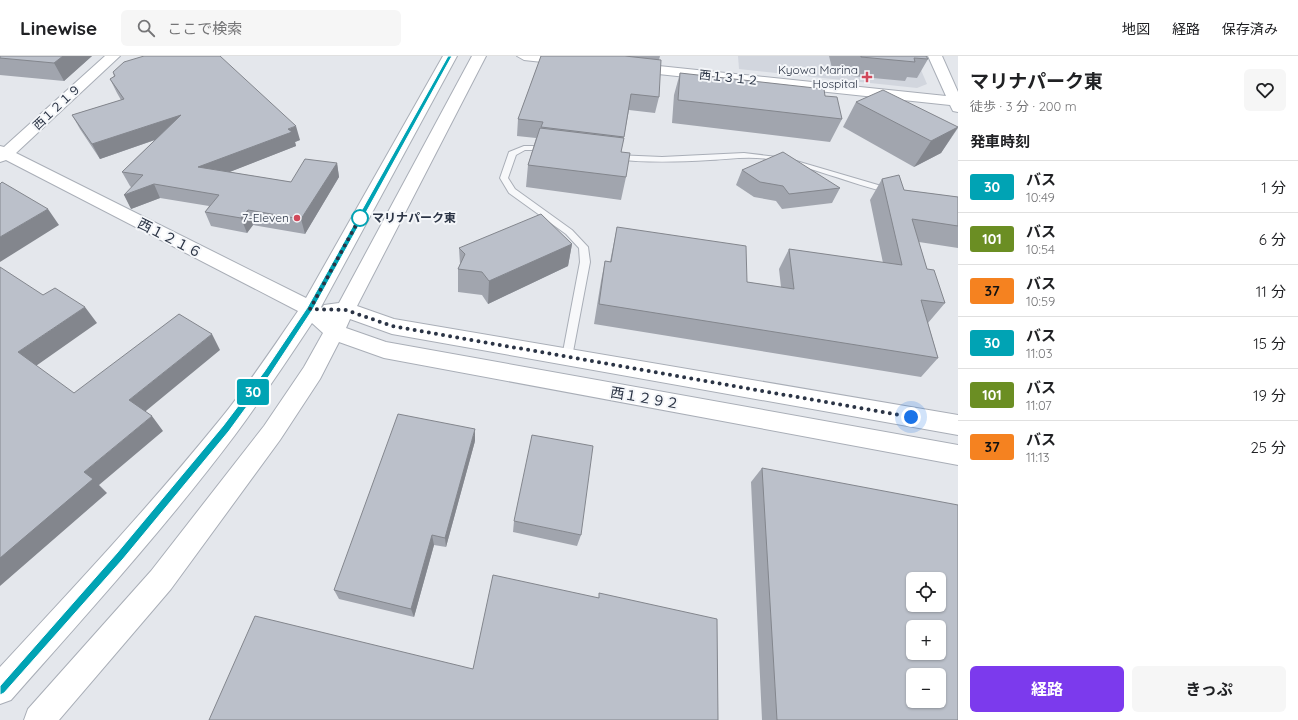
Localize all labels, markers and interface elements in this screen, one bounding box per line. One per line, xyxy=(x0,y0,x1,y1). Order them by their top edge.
search box xyxy=(121,10,401,46)
text: Linewise xyxy=(20,16,97,40)
icon: search xyxy=(135,17,157,39)
text: ここで検索 xyxy=(167,19,242,38)
text: 地図 xyxy=(1122,20,1150,38)
text: 経路 xyxy=(1172,20,1200,38)
text: 保存済み xyxy=(1222,20,1278,38)
place label: Kyowa Marina Hospital xyxy=(778,62,858,91)
street label: 西１３１２ xyxy=(698,67,760,88)
text: マリナパーク東 xyxy=(970,69,1103,93)
button: heart xyxy=(1244,69,1286,111)
marker: Kyowa Marina Hospital xyxy=(861,71,873,83)
street label: 西１２１９ xyxy=(30,81,84,133)
text: 徒歩 · 3 分 · 200 m xyxy=(970,98,1077,114)
text: 発車時刻 xyxy=(970,132,1030,151)
text: バス xyxy=(1026,170,1056,189)
text: 30 xyxy=(984,178,1000,196)
text: 1 分 xyxy=(1261,178,1286,197)
text: 10:49 xyxy=(1026,189,1055,205)
marker: マリナパーク東 xyxy=(351,209,369,227)
place label: 7-Eleven xyxy=(242,210,289,225)
place label: マリナパーク東 xyxy=(372,210,456,225)
marker: 7-Eleven xyxy=(292,213,302,223)
street label: 西１２１６ xyxy=(135,214,205,262)
text: バス xyxy=(1026,222,1056,241)
text: 101 xyxy=(982,230,1002,248)
text: 6 分 xyxy=(1259,230,1286,249)
text: 10:54 xyxy=(1026,241,1055,257)
text: バス xyxy=(1026,274,1056,293)
text: 37 xyxy=(984,282,1000,300)
text: 11 分 xyxy=(1256,282,1286,301)
text: 10:59 xyxy=(1026,293,1055,309)
text: バス xyxy=(1026,326,1056,345)
text: 30 xyxy=(984,334,1000,352)
text: 15 分 xyxy=(1253,334,1286,353)
text: 11:03 xyxy=(1026,345,1053,361)
text: バス xyxy=(1026,378,1056,397)
line badge: 30 xyxy=(235,379,271,405)
text: 30 xyxy=(245,383,261,401)
street label: 西１２９２ xyxy=(609,383,681,413)
text: 101 xyxy=(982,386,1002,404)
text: 19 分 xyxy=(1253,386,1286,405)
text: 11:07 xyxy=(1026,397,1052,413)
your location xyxy=(901,407,921,427)
text: バス xyxy=(1026,430,1056,449)
text: 37 xyxy=(984,438,1000,456)
text: 25 分 xyxy=(1250,438,1286,457)
text: 11:13 xyxy=(1026,449,1050,465)
map controls xyxy=(906,572,946,708)
button: locate xyxy=(906,572,946,612)
button: + xyxy=(906,620,946,660)
button: 経路 xyxy=(970,666,1124,712)
button: きっぷ xyxy=(1132,666,1286,712)
button: − xyxy=(906,668,946,708)

